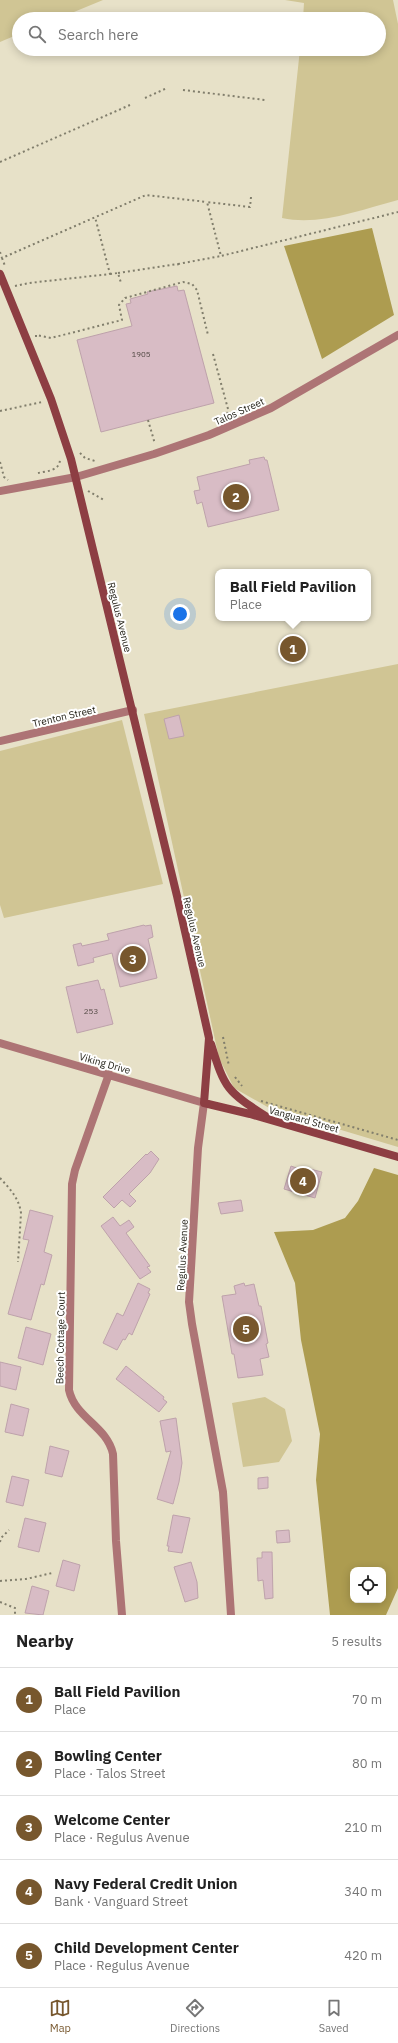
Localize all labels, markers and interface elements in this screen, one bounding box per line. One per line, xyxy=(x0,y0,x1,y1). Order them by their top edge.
search box xyxy=(12,12,386,56)
icon: search xyxy=(26,23,48,45)
text: Search here xyxy=(58,25,138,44)
house number: 1905 xyxy=(131,349,151,359)
street label: Talos Street xyxy=(212,394,267,428)
pin: 2 xyxy=(223,482,249,512)
popup xyxy=(215,569,371,621)
text: Ball Field Pavilion xyxy=(230,577,356,596)
street label: Regulus Avenue xyxy=(105,581,135,654)
text: Place xyxy=(230,596,262,613)
your location xyxy=(170,604,190,624)
pin: 1 xyxy=(280,634,306,664)
street label: Trenton Street xyxy=(31,703,98,730)
street label: Regulus Avenue xyxy=(180,896,209,969)
pin: 3 xyxy=(120,944,146,974)
house number: 253 xyxy=(84,1006,98,1016)
street label: Viking Drive xyxy=(78,1050,133,1077)
street label: Vanguard Street xyxy=(267,1103,341,1136)
pin: 4 xyxy=(290,1166,316,1196)
street label: Regulus Avenue xyxy=(174,1218,191,1291)
street label: Beech Cottage Court xyxy=(53,1291,68,1384)
pin: 5 xyxy=(233,1314,259,1344)
map controls xyxy=(350,1567,386,1603)
button: locate xyxy=(350,1567,386,1603)
text: Nearby xyxy=(16,1630,74,1652)
text: 5 results xyxy=(331,1633,382,1650)
text: Ball Field Pavilion xyxy=(54,1682,180,1701)
text: 1 xyxy=(25,1691,33,1708)
text: 70 m xyxy=(352,1691,382,1708)
text: Place xyxy=(54,1701,86,1718)
text: Bowling Center xyxy=(54,1746,162,1765)
text: 2 xyxy=(25,1755,33,1772)
text: 80 m xyxy=(352,1755,382,1772)
text: Place · Talos Street xyxy=(54,1765,166,1782)
text: Welcome Center xyxy=(54,1810,170,1829)
text: 3 xyxy=(25,1819,33,1836)
text: 210 m xyxy=(344,1819,382,1836)
text: Place · Regulus Avenue xyxy=(54,1829,190,1846)
text: Navy Federal Credit Union xyxy=(54,1874,238,1893)
text: 4 xyxy=(25,1883,33,1900)
text: 340 m xyxy=(344,1883,382,1900)
text: Bank · Vanguard Street xyxy=(54,1893,188,1910)
text: Child Development Center xyxy=(54,1938,239,1957)
text: 5 xyxy=(25,1947,33,1964)
text: 420 m xyxy=(344,1947,382,1964)
text: Place · Regulus Avenue xyxy=(54,1957,190,1974)
tab: Map xyxy=(49,1997,71,2035)
tab: Directions xyxy=(170,1997,220,2035)
tab: Saved xyxy=(319,1997,349,2035)

